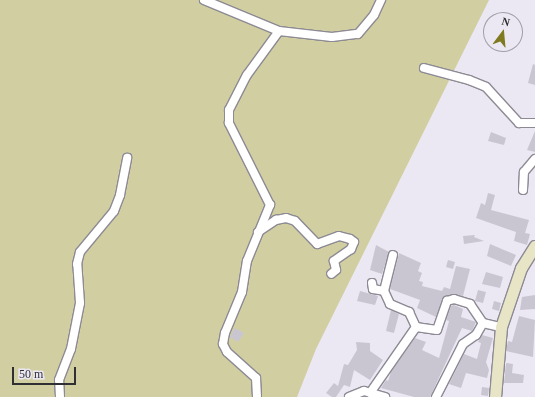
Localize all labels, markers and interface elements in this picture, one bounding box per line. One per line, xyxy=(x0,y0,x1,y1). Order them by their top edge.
north arrow xyxy=(483,12,523,52)
text: N xyxy=(501,15,512,28)
scale bar xyxy=(14,359,78,385)
text: 50 m xyxy=(19,367,43,381)

